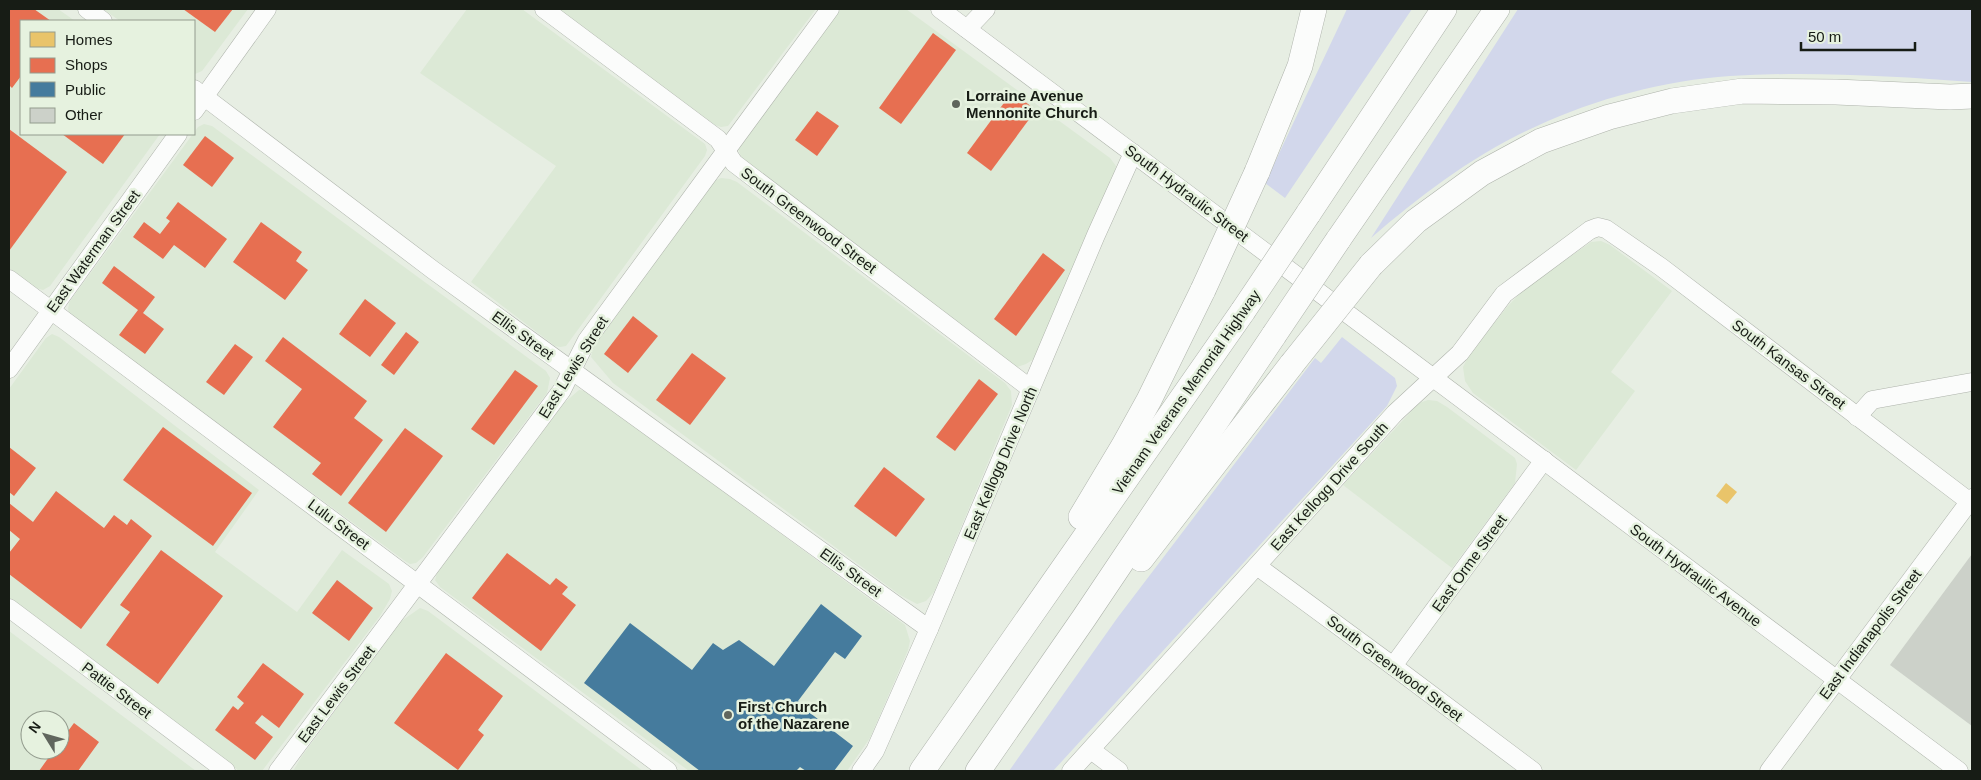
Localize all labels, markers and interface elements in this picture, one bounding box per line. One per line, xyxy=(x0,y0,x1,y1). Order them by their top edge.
legend xyxy=(20,20,195,135)
scale bar xyxy=(1801,20,1915,52)
text: 50 m xyxy=(1808,28,1841,45)
text: Homes xyxy=(65,31,113,48)
text: Shops xyxy=(65,56,108,73)
text: Public xyxy=(65,81,106,98)
place label: Lorraine Avenue Mennonite Church xyxy=(966,87,1098,121)
marker: Lorraine Avenue Mennonite Church xyxy=(950,98,962,110)
text: Other xyxy=(65,106,103,123)
street label: South Hydraulic Street xyxy=(1122,141,1253,245)
street label: South Greenwood Street xyxy=(738,164,881,277)
street label: East Waterman Street xyxy=(43,186,144,315)
street label: Vietnam Veterans Memorial Highway xyxy=(1109,286,1264,497)
street label: Ellis Street xyxy=(489,307,558,363)
street label: East Lewis Street xyxy=(535,312,612,421)
street label: South Kansas Street xyxy=(1729,316,1850,413)
street label: East Kellogg Drive North xyxy=(960,384,1040,542)
street label: East Kellogg Drive South xyxy=(1267,418,1391,554)
street label: Lulu Street xyxy=(305,495,374,553)
street label: East Orme Street xyxy=(1428,510,1510,615)
street label: South Hydraulic Avenue xyxy=(1627,520,1765,630)
street label: Ellis Street xyxy=(817,544,886,600)
street label: East Indianapolis Street xyxy=(1816,565,1925,702)
street label: South Greenwood Street xyxy=(1324,612,1467,725)
street label: East Lewis Street xyxy=(294,642,378,746)
street label: Pattie Street xyxy=(79,658,156,722)
place label: First Church of the Nazarene xyxy=(738,698,850,732)
marker: First Church of the Nazarene xyxy=(722,709,734,721)
north arrow xyxy=(20,710,70,760)
text: N xyxy=(25,718,44,736)

